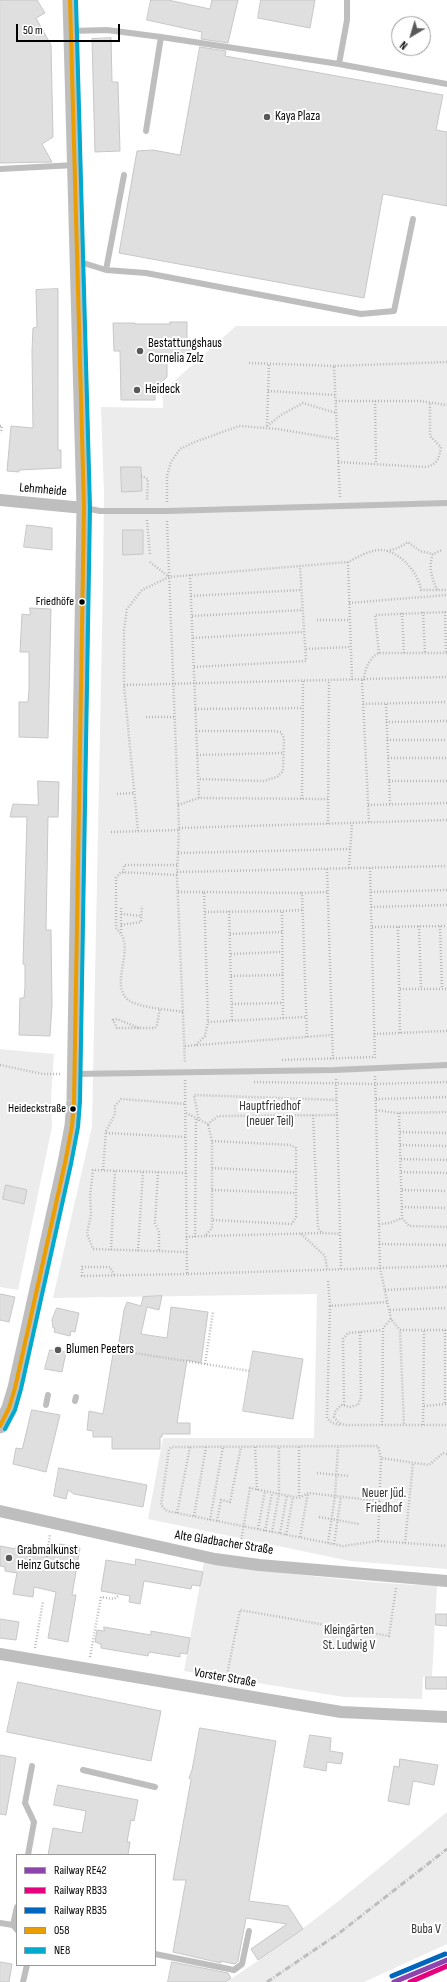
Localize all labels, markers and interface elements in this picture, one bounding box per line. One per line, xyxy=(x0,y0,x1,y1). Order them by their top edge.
scale bar xyxy=(18,16,122,42)
north arrow xyxy=(391,16,431,56)
text: 50 m xyxy=(23,23,43,38)
text: N xyxy=(398,38,410,52)
place label: Kaya Plaza xyxy=(275,109,320,125)
marker: Kaya Plaza xyxy=(262,112,272,122)
place label: Bestattungshaus Cornelia Zelz xyxy=(148,336,222,367)
marker: Bestattungshaus Cornelia Zelz xyxy=(135,346,145,356)
place label: Heideck xyxy=(145,382,180,398)
marker: Heideck xyxy=(132,385,142,395)
street label: Lehmheide xyxy=(19,480,67,500)
place label: Friedhöfe xyxy=(36,595,74,609)
marker: Friedhöfe xyxy=(77,597,87,607)
park label: Hauptfriedhof (neuer Teil) xyxy=(239,1099,301,1130)
place label: Heideckstraße xyxy=(8,1102,66,1116)
marker: Heideckstraße xyxy=(68,1104,78,1114)
place label: Blumen Peeters xyxy=(66,1342,134,1358)
marker: Blumen Peeters xyxy=(53,1345,63,1355)
park label: Neuer Jüd. Friedhof xyxy=(362,1486,406,1517)
street label: Alte Gladbacher Straße xyxy=(174,1528,274,1558)
place label: Grabmalkunst Heinz Gutsche xyxy=(17,1543,80,1574)
marker: Grabmalkunst Heinz Gutsche xyxy=(4,1553,14,1563)
park label: Kleingärten St. Ludwig V xyxy=(323,1623,375,1654)
street label: Vorster Straße xyxy=(193,1665,257,1691)
legend xyxy=(16,1854,156,1966)
text: Railway RE42 xyxy=(54,1863,107,1878)
text: Railway RB33 xyxy=(54,1883,107,1898)
text: Railway RB35 xyxy=(54,1903,107,1918)
park label: Buba V xyxy=(411,1922,441,1938)
text: 058 xyxy=(54,1923,69,1938)
text: NE8 xyxy=(54,1943,70,1958)

